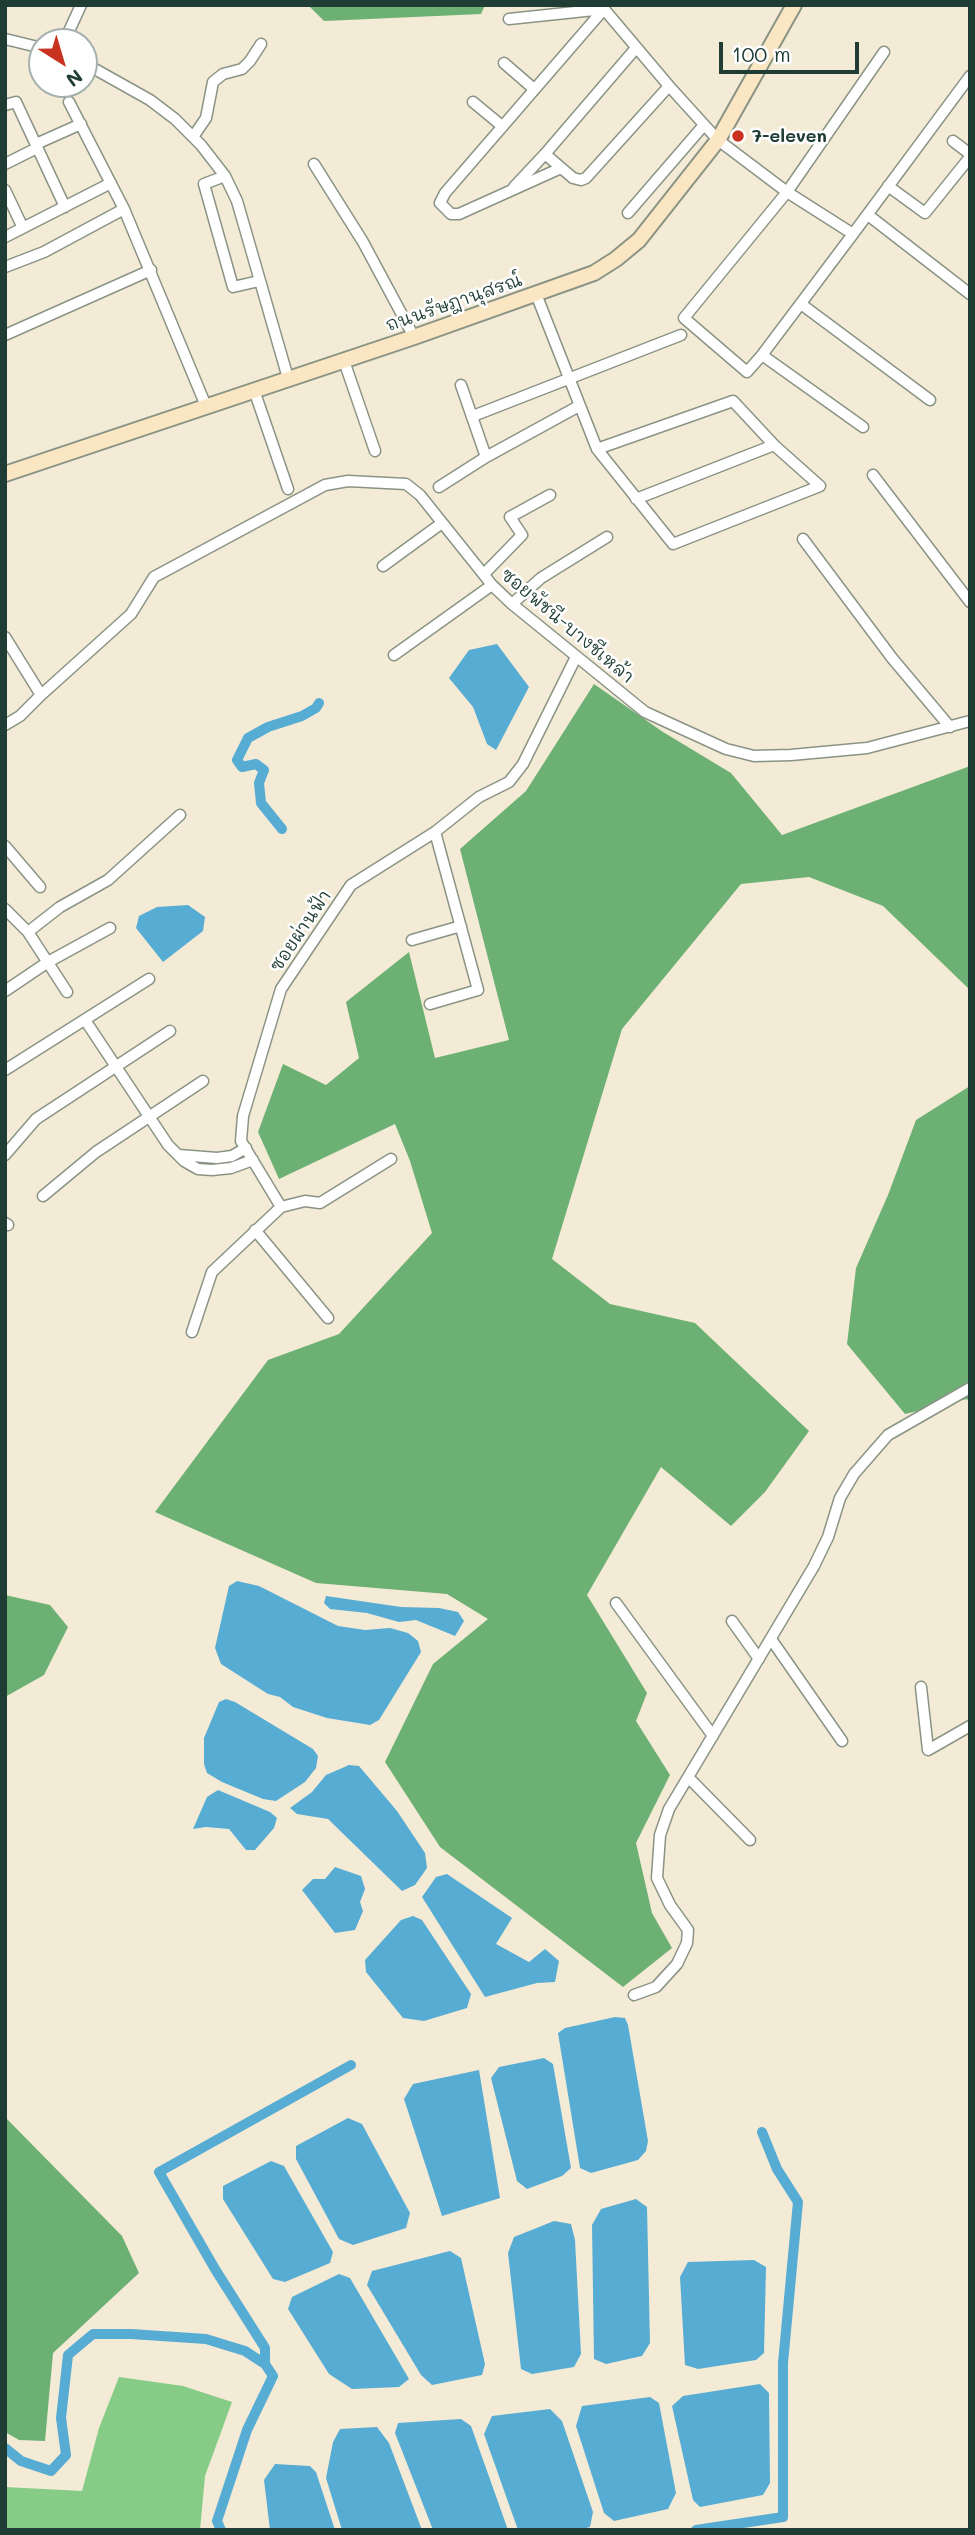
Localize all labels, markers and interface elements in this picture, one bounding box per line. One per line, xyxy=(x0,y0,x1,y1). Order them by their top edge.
north arrow xyxy=(28,28,98,98)
scale bar xyxy=(723,28,863,72)
text: 100 m xyxy=(732,40,791,67)
text: N xyxy=(61,64,88,93)
place label: 7-eleven xyxy=(752,125,827,147)
marker: 7-eleven xyxy=(730,128,746,144)
street label: ถนนรัษฎานุสรณ์ xyxy=(383,270,525,336)
street label: ซอยพัชนี-บางชีเหล้า xyxy=(496,564,638,688)
street label: ซอยผ่านฟ้า xyxy=(266,886,336,976)

